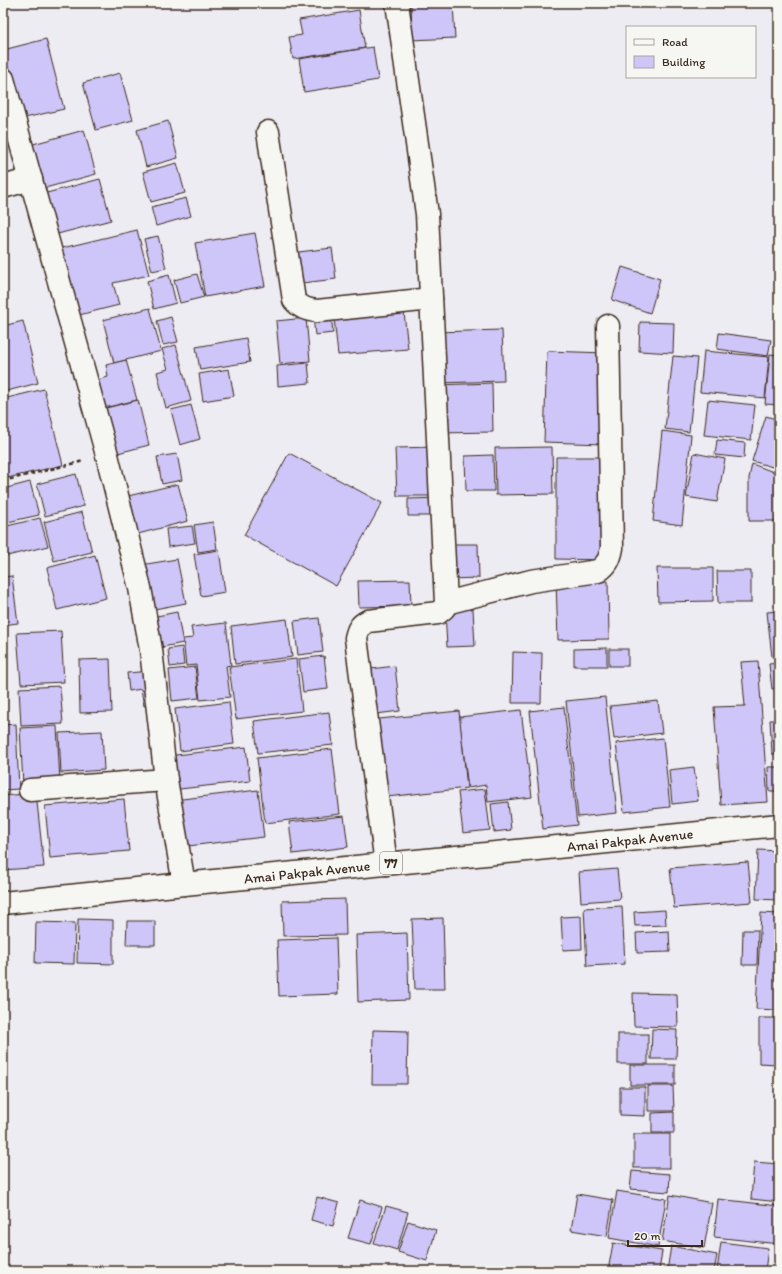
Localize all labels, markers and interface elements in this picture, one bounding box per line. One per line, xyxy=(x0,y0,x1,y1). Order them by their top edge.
legend xyxy=(626,26,756,78)
text: Road xyxy=(662,35,688,49)
text: Building xyxy=(662,55,706,69)
street label: Amai Pakpak Avenue xyxy=(566,825,694,856)
road number: 77 xyxy=(380,852,402,874)
street label: Amai Pakpak Avenue xyxy=(243,857,371,888)
scale bar xyxy=(628,1222,702,1248)
text: 20 m xyxy=(634,1229,661,1243)

